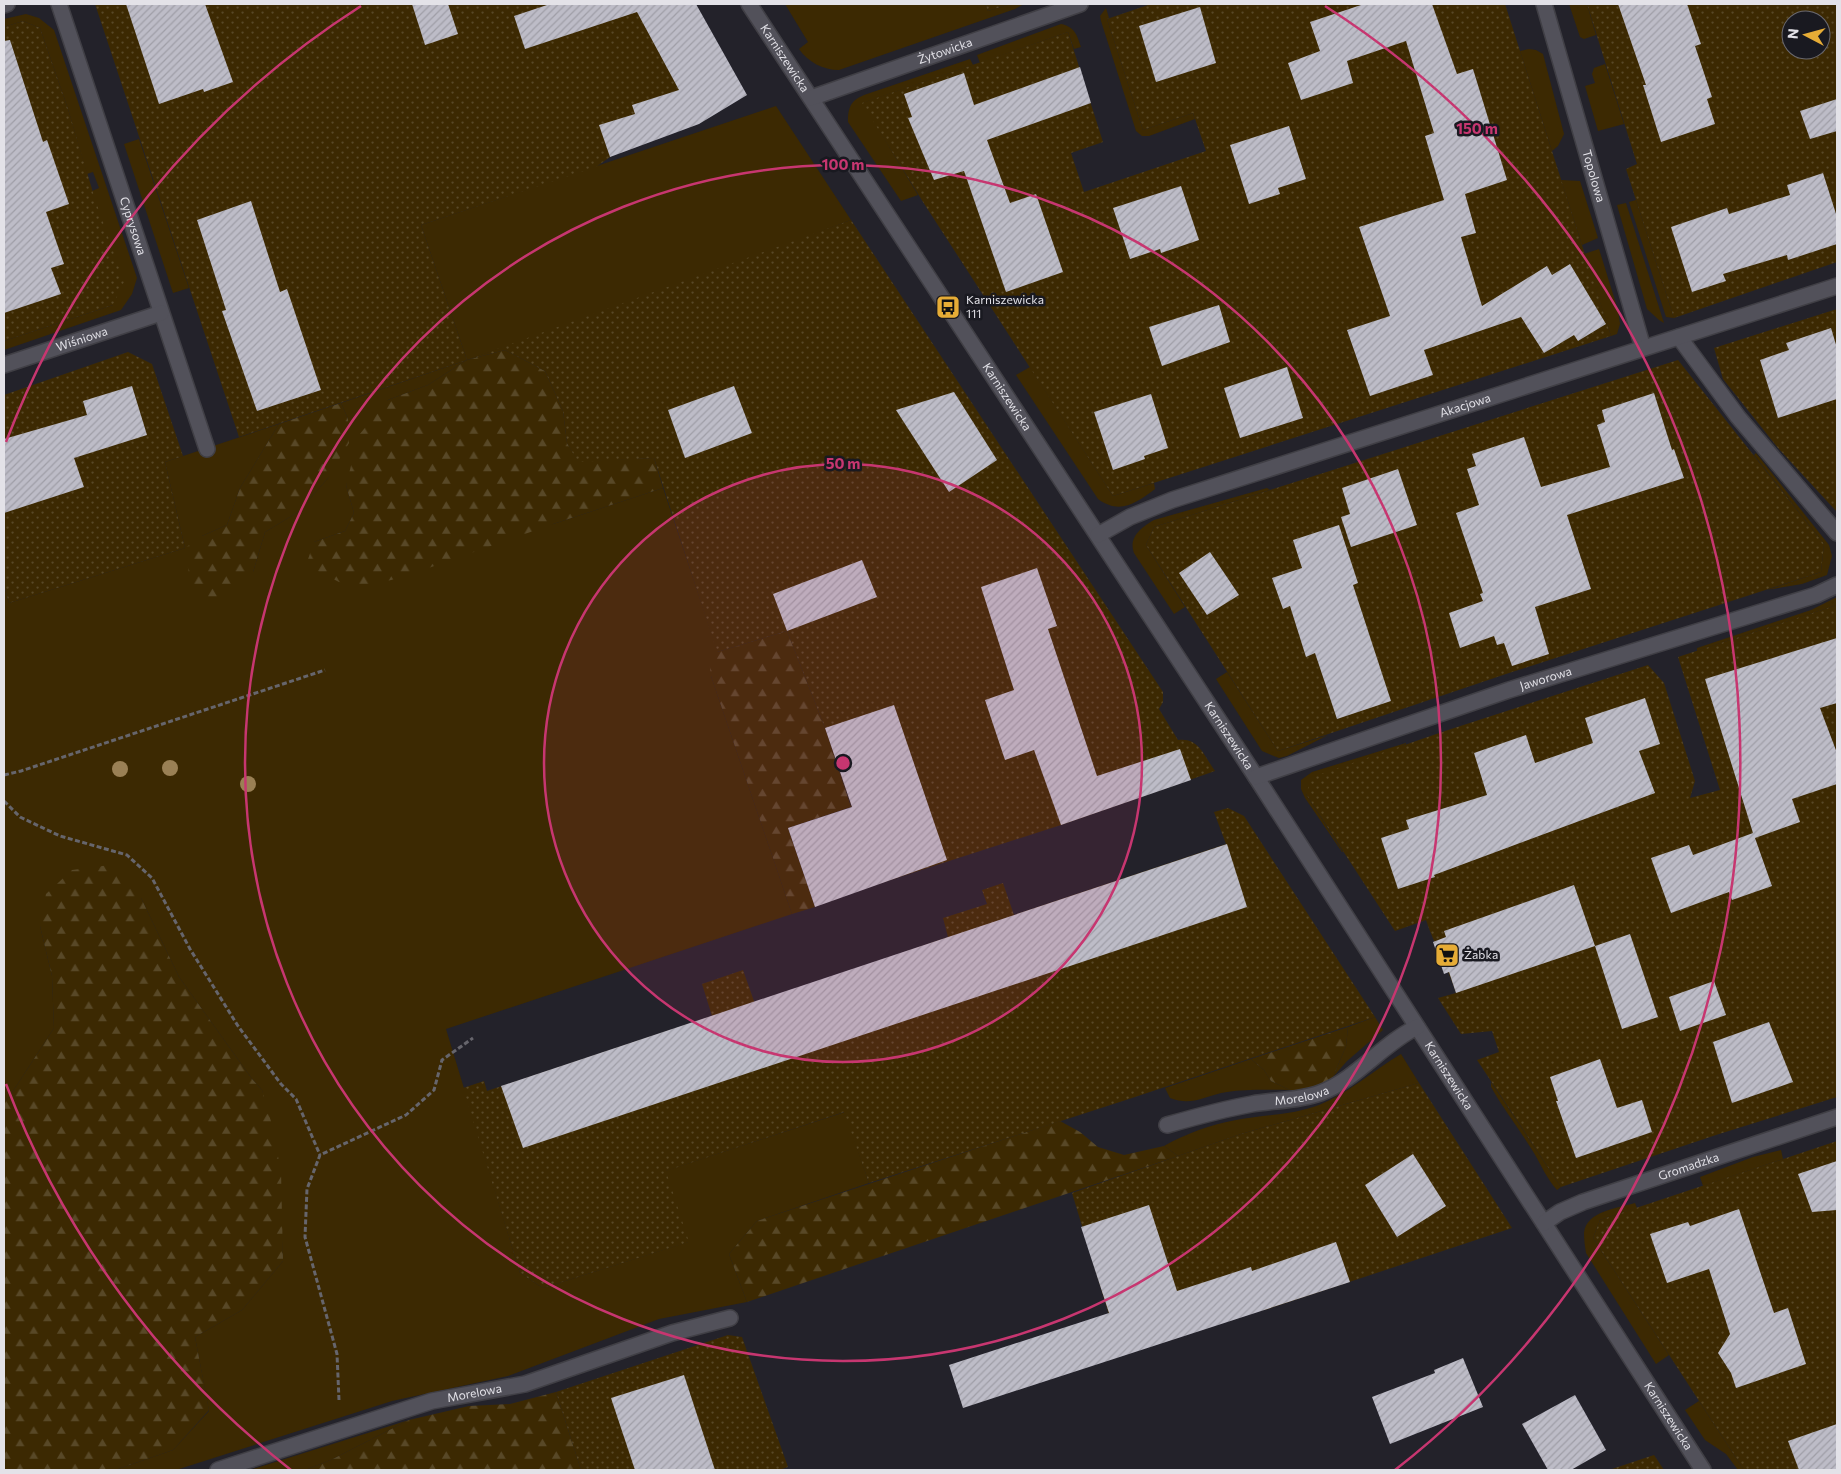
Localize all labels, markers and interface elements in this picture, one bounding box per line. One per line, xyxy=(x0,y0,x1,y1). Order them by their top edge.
north arrow xyxy=(1781,10,1831,60)
street label: Karniszewicka xyxy=(758,21,813,94)
text: N xyxy=(1784,27,1802,40)
street label: Żytowicka xyxy=(915,34,974,66)
text: 150 m xyxy=(1456,119,1498,137)
street label: Topolowa xyxy=(1580,148,1609,204)
text: 100 m xyxy=(822,155,864,173)
street label: Cyprysowa xyxy=(118,195,150,257)
place label: Karniszewicka 111 xyxy=(966,292,1044,320)
bus stop icon: Karniszewicka 111 xyxy=(935,294,961,320)
street label: Wiśniowa xyxy=(54,323,109,353)
street label: Karniszewicka xyxy=(980,360,1035,433)
street label: Akacjowa xyxy=(1438,390,1492,419)
text: 50 m xyxy=(826,454,860,472)
street label: Jaworowa xyxy=(1518,663,1573,693)
street label: Karniszewicka xyxy=(1202,699,1257,772)
centre of rings xyxy=(834,754,852,772)
supermarket icon: Żabka xyxy=(1434,942,1460,968)
place label: Żabka xyxy=(1464,947,1498,961)
street label: Karniszewicka xyxy=(1423,1039,1477,1112)
street label: Morelowa xyxy=(1274,1082,1331,1107)
street label: Gromadzka xyxy=(1656,1149,1721,1182)
street label: Karniszewicka xyxy=(1642,1379,1696,1452)
street label: Morelowa xyxy=(446,1380,503,1404)

